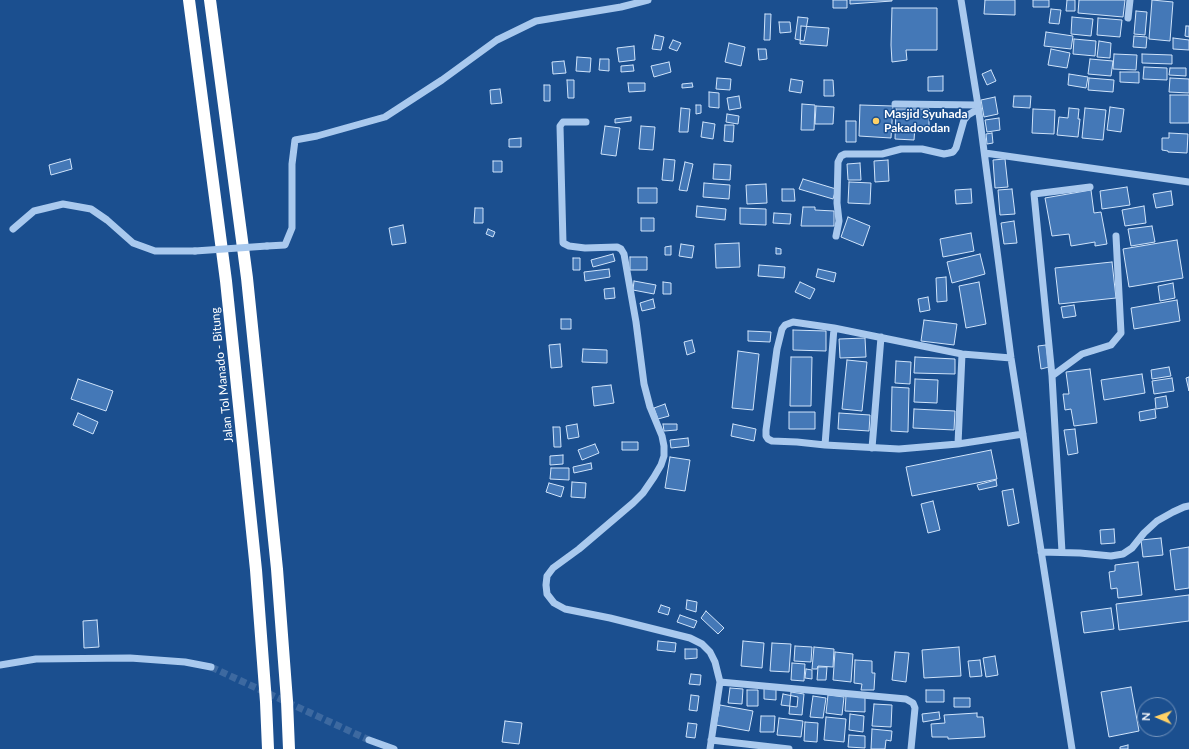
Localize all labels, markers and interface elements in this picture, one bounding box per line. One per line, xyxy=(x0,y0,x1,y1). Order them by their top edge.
place label: Masjid Syuhada Pakadoodan xyxy=(884,107,968,135)
marker: Masjid Syuhada Pakadoodan xyxy=(871,116,881,126)
street label: Jalan Tol Manado - Bitung xyxy=(208,307,236,443)
north arrow xyxy=(1137,697,1177,737)
text: N xyxy=(1139,712,1152,721)

